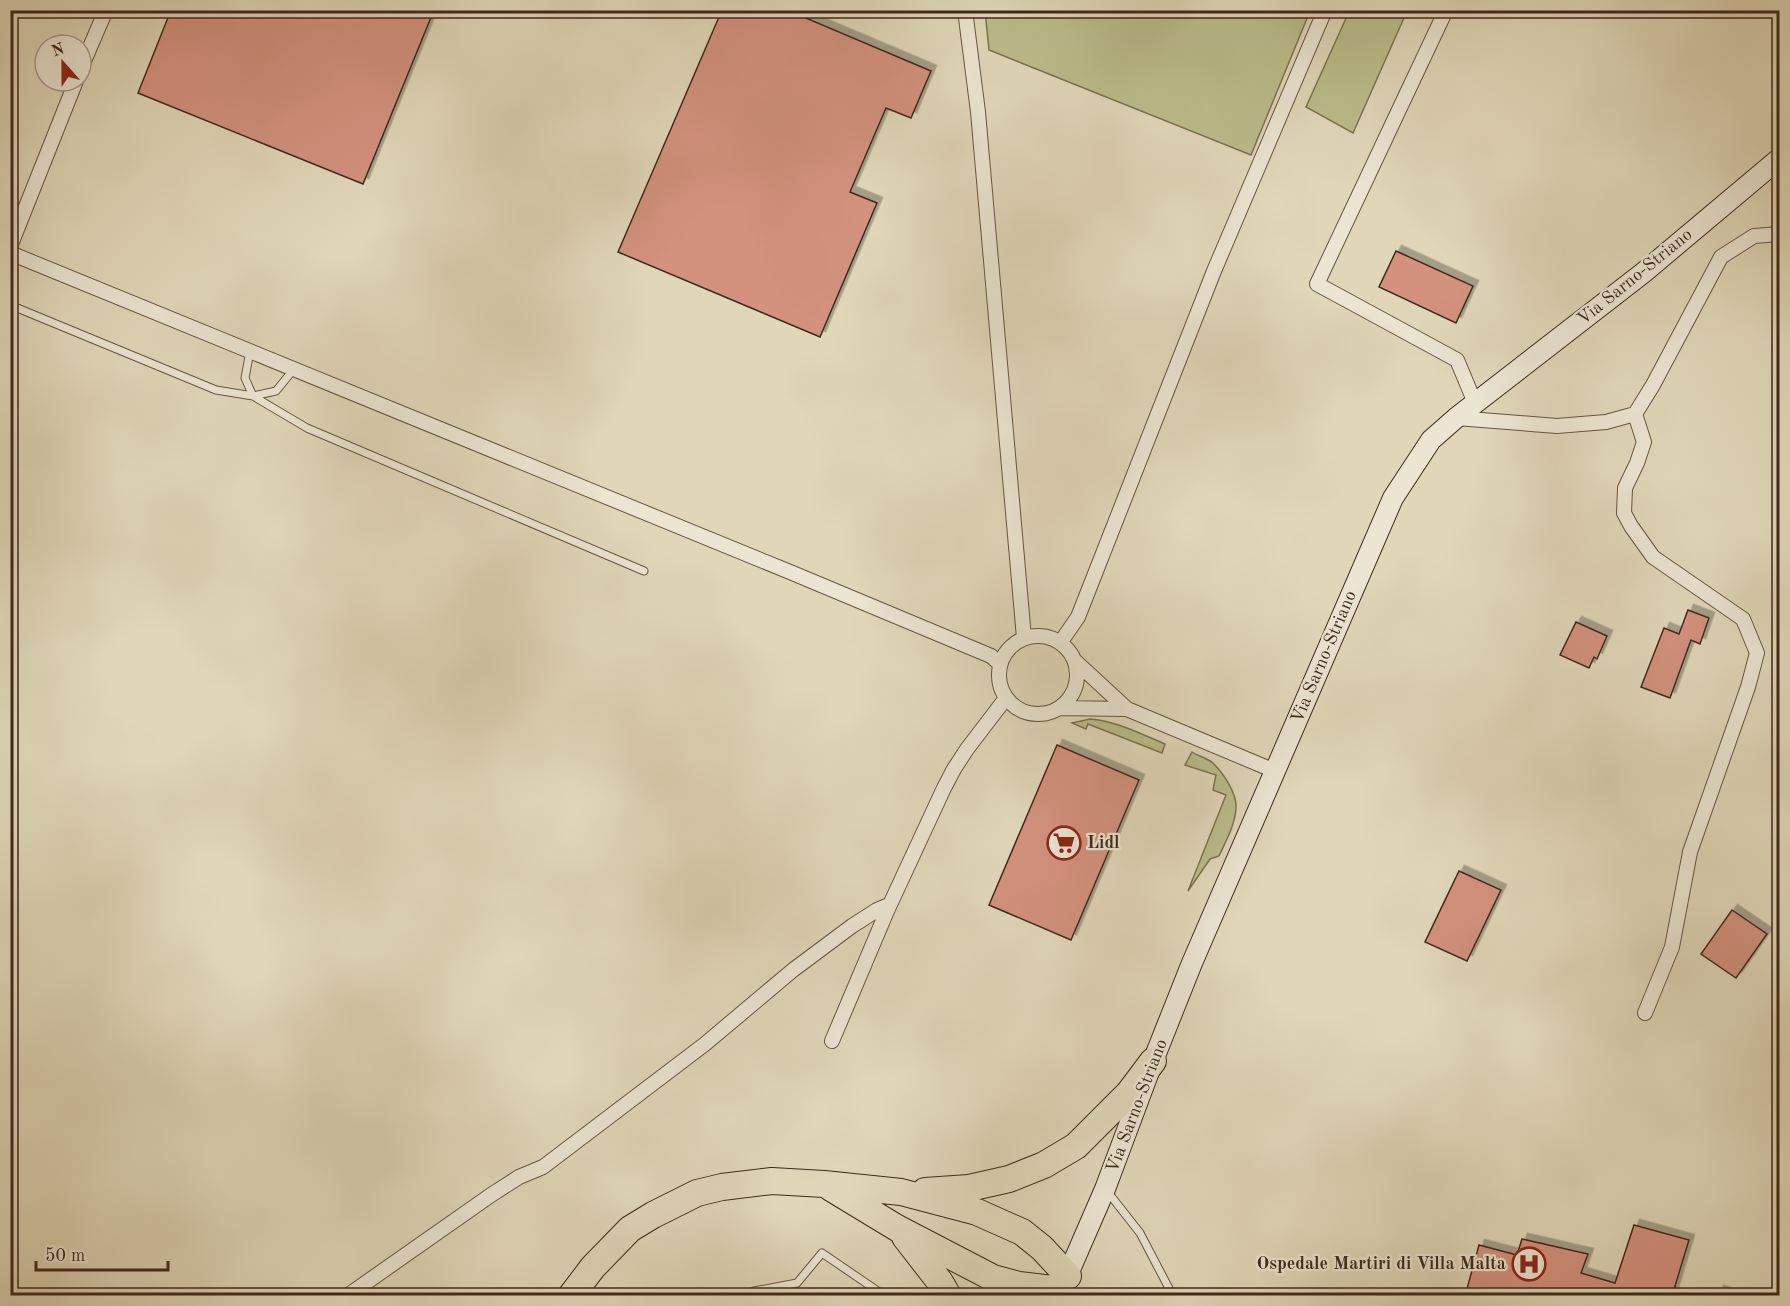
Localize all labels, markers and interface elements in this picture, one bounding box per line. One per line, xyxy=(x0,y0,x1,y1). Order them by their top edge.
north arrow xyxy=(33,33,93,93)
text: N xyxy=(50,41,68,61)
street label: Via Sarno-Striano xyxy=(1574,225,1696,329)
street label: Via Sarno-Striano xyxy=(1288,588,1360,726)
supermarket icon: Lidl xyxy=(1046,825,1082,861)
place label: Lidl xyxy=(1087,834,1120,852)
street label: Via Sarno-Striano xyxy=(1103,1036,1171,1175)
scale bar xyxy=(36,1234,168,1272)
hospital icon: Ospedale Martiri di Villa Malta xyxy=(1511,1246,1547,1282)
text: 50 m xyxy=(45,1247,85,1265)
place label: Ospedale Martiri di Villa Malta xyxy=(1256,1255,1506,1273)

